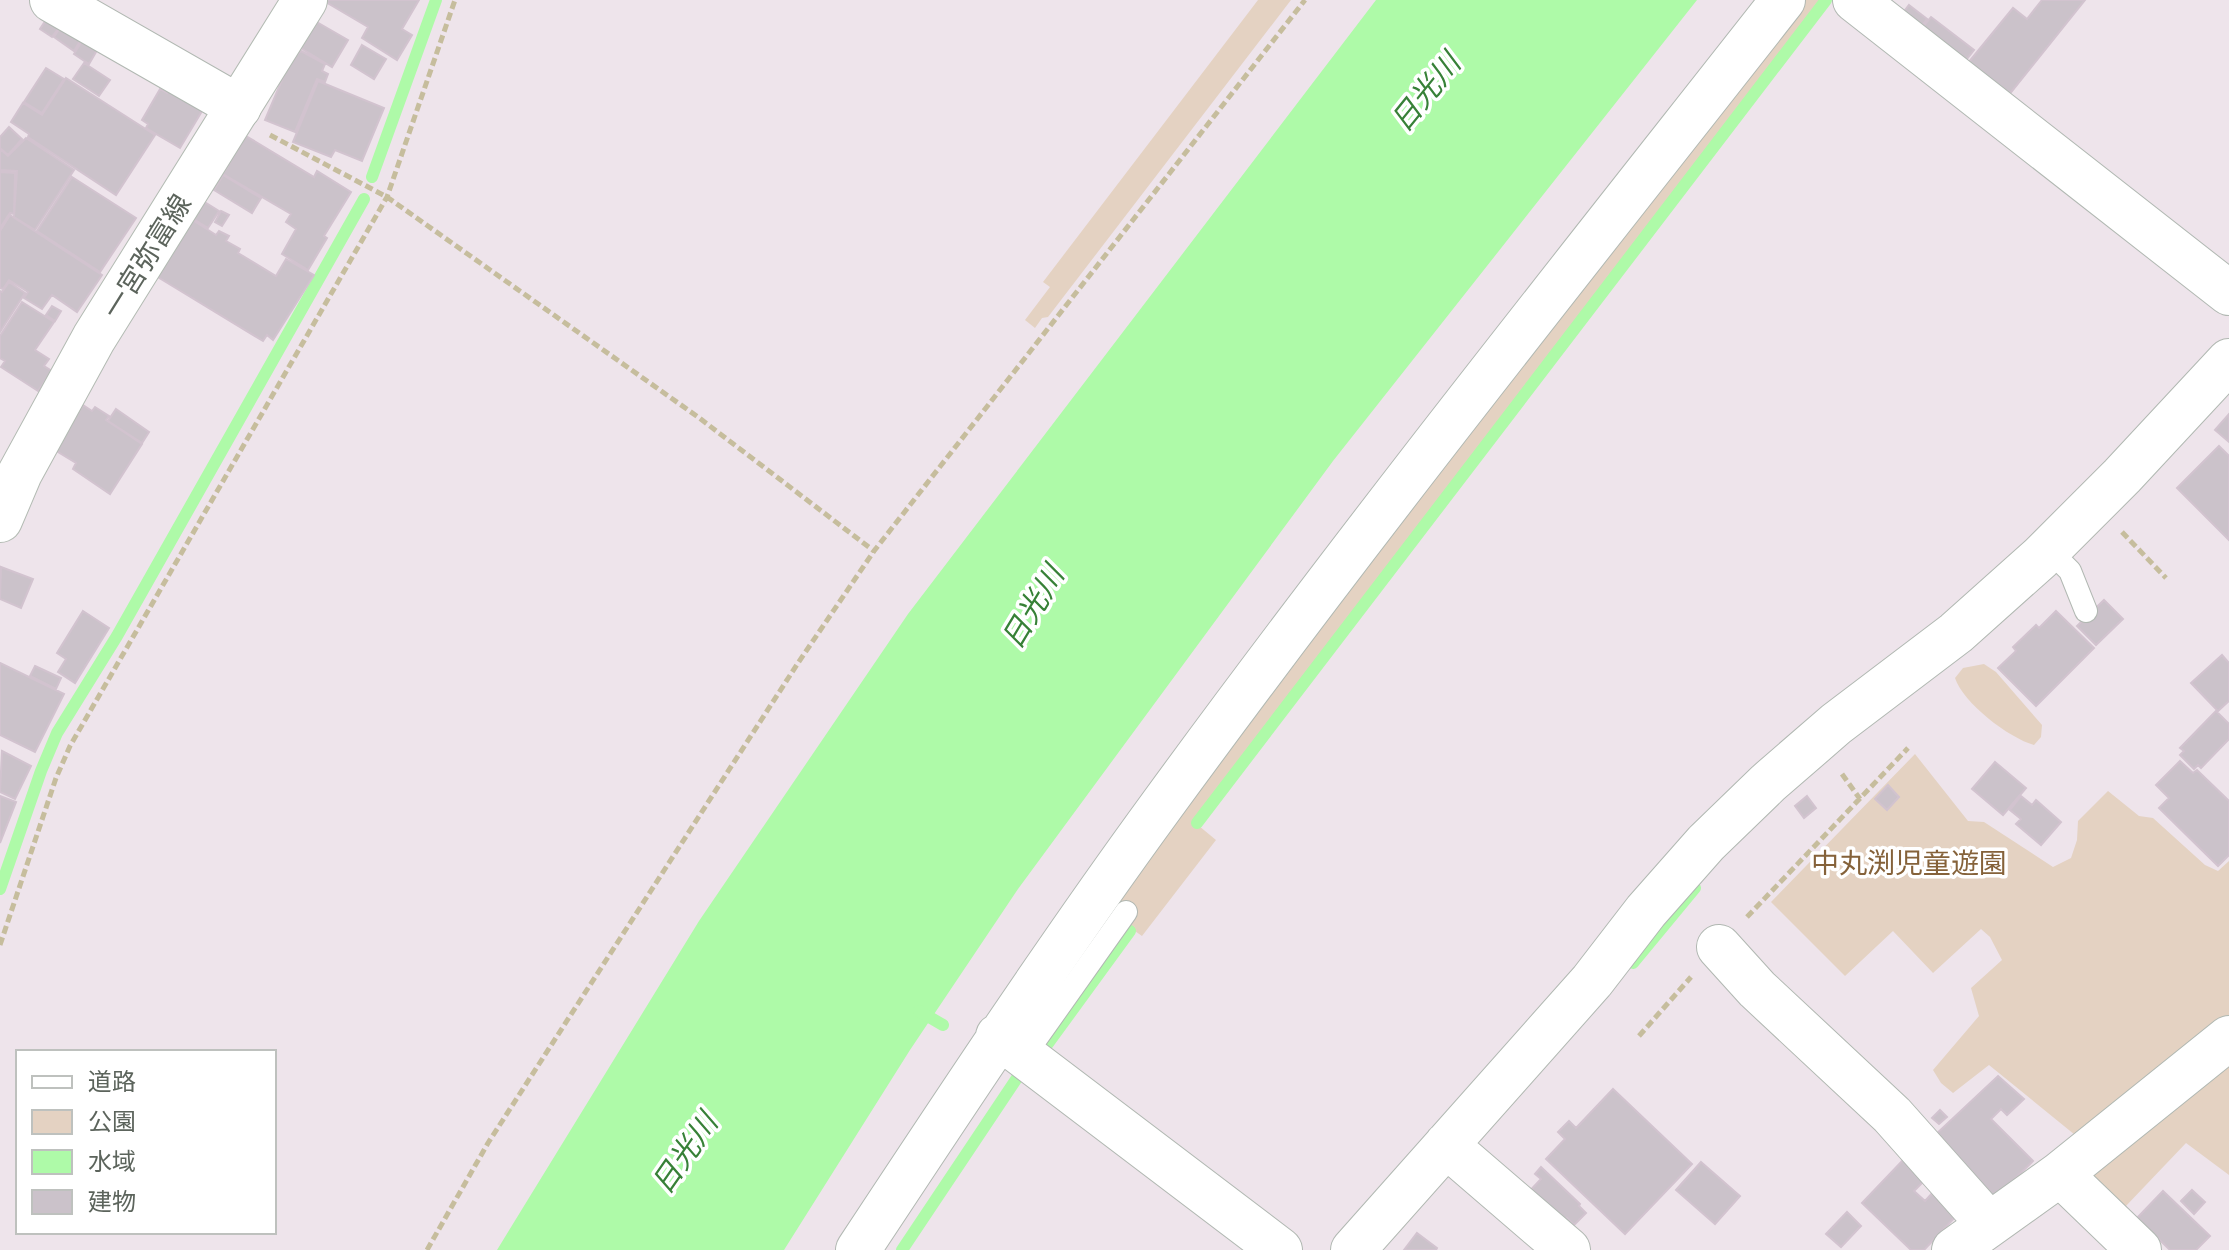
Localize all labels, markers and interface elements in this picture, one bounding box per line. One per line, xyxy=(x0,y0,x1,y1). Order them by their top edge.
water label: 日光川 xyxy=(1383,43,1469,138)
street label: 一宮弥富線 xyxy=(95,188,197,324)
water label: 日光川 xyxy=(993,557,1072,655)
park label: 中丸渕児童遊園 xyxy=(1811,846,2007,879)
legend xyxy=(16,1050,276,1234)
text: 道路 xyxy=(88,1066,136,1095)
water label: 日光川 xyxy=(643,1103,726,1200)
text: 公園 xyxy=(88,1106,136,1135)
text: 水域 xyxy=(88,1146,136,1175)
text: 建物 xyxy=(88,1186,136,1215)

